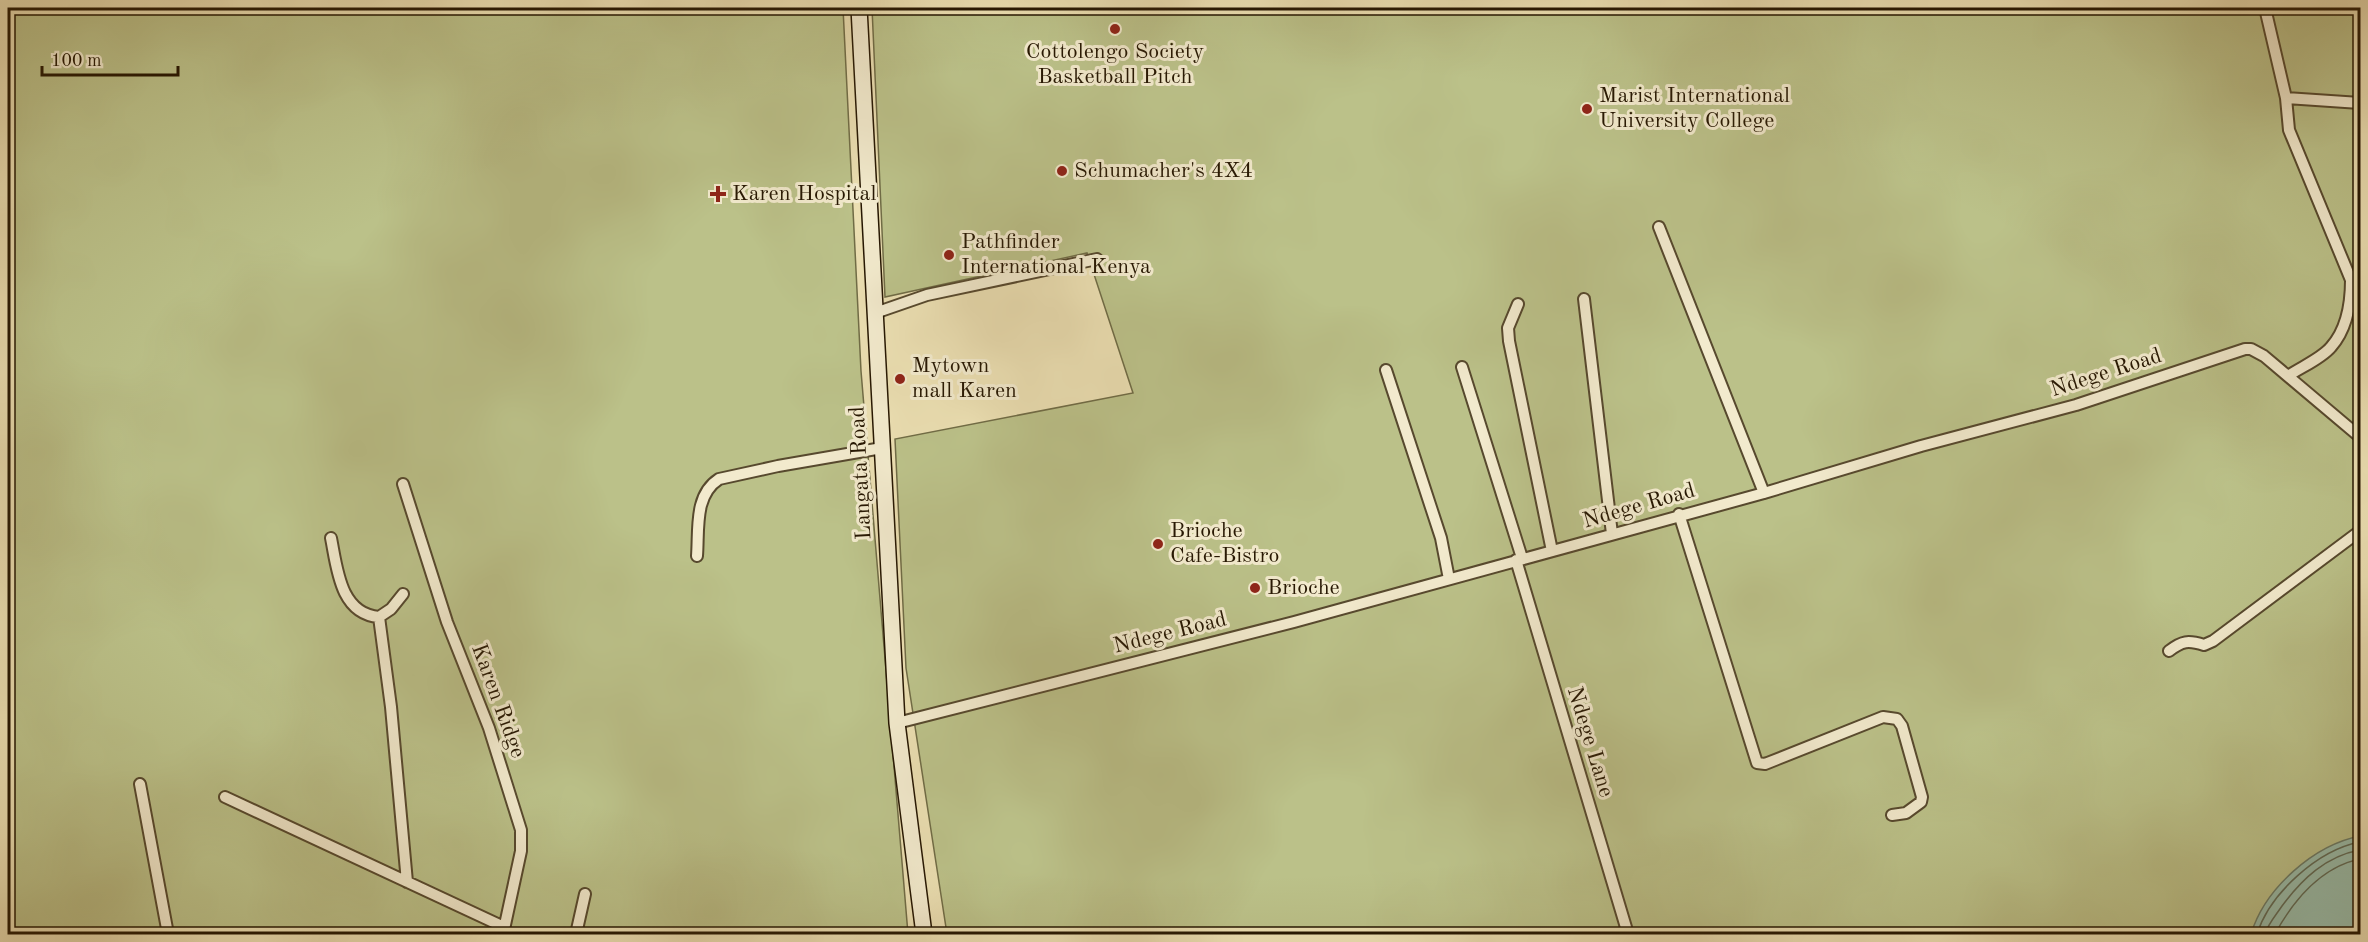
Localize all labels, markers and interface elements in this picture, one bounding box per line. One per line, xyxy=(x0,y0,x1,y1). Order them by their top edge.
marker: Cottolengo Society Basketball Pitch xyxy=(1108,22,1122,36)
scale bar xyxy=(42,39,178,77)
place label: Cottolengo Society Basketball Pitch xyxy=(1026,41,1205,88)
text: 100 m xyxy=(51,52,102,70)
place label: Marist International University College xyxy=(1599,85,1790,132)
marker: Marist International University College xyxy=(1580,102,1594,116)
place label: Schumacher's 4X4 xyxy=(1074,160,1253,182)
marker: Schumacher's 4X4 xyxy=(1055,164,1069,178)
place label: Karen Hospital xyxy=(732,183,876,205)
marker: Karen Hospital xyxy=(709,185,727,203)
place label: Pathfinder International Kenya xyxy=(961,231,1151,278)
marker: Pathfinder International Kenya xyxy=(942,248,956,262)
street label: Ndege Road xyxy=(2048,345,2164,401)
place label: Mytown mall Karen xyxy=(912,355,1017,402)
marker: Mytown mall Karen xyxy=(893,372,907,386)
street label: Langata Road xyxy=(847,406,875,540)
street label: Ndege Road xyxy=(1580,479,1698,533)
place label: Brioche Cafe-Bistro xyxy=(1170,520,1279,567)
marker: Brioche Cafe-Bistro xyxy=(1151,537,1165,551)
place label: Brioche xyxy=(1267,577,1340,599)
marker: Brioche xyxy=(1248,581,1262,595)
street label: Ndege Road xyxy=(1111,608,1229,658)
street label: Karen Ridge xyxy=(467,641,529,761)
street label: Ndege Lane xyxy=(1563,684,1617,800)

